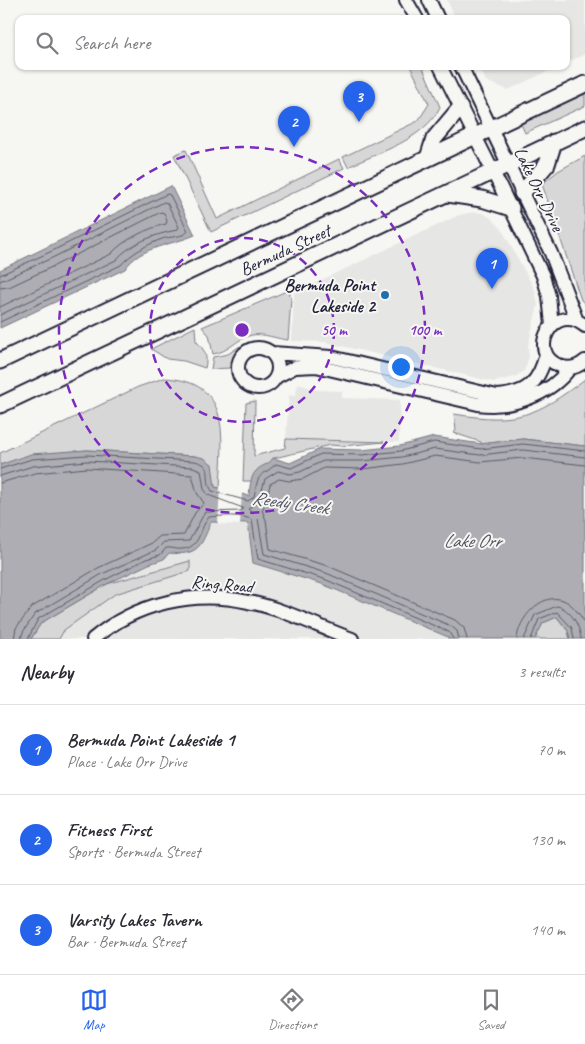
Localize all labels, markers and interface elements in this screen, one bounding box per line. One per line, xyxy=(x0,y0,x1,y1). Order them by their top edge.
search box xyxy=(15,15,570,70)
icon: search xyxy=(33,29,61,57)
text: Search here xyxy=(73,31,150,55)
pin: 3 xyxy=(343,81,375,122)
pin: 2 xyxy=(278,106,310,147)
street label: Lake Orr Drive xyxy=(509,143,569,236)
street label: Bermuda Street xyxy=(236,218,337,281)
pin: 1 xyxy=(476,248,508,289)
place label: Bermuda Point Lakeside 2 xyxy=(284,274,377,317)
marker: Bermuda Point Lakeside 2 xyxy=(379,289,391,301)
centre of rings xyxy=(233,321,251,339)
text: 50 m xyxy=(321,321,348,340)
text: 100 m xyxy=(409,321,443,340)
your location xyxy=(388,354,414,380)
water label: Reedy Creek xyxy=(251,486,332,521)
water label: Lake Orr xyxy=(443,529,504,553)
street label: Ring Road xyxy=(190,570,257,598)
text: Nearby xyxy=(20,659,73,685)
text: 3 results xyxy=(518,662,565,682)
text: Bermuda Point Lakeside 1 xyxy=(67,728,235,752)
text: 1 xyxy=(32,740,40,760)
text: 70 m xyxy=(538,740,565,760)
text: Place · Lake Orr Drive xyxy=(67,752,187,772)
text: Fitness First xyxy=(67,818,151,842)
text: 2 xyxy=(32,830,40,850)
text: 130 m xyxy=(531,830,565,850)
text: Sports · Bermuda Street xyxy=(67,842,200,862)
text: Varsity Lakes Tavern xyxy=(67,908,202,932)
text: 3 xyxy=(32,920,40,940)
text: 140 m xyxy=(531,920,565,940)
text: Bar · Bermuda Street xyxy=(67,932,185,952)
tab: Map xyxy=(80,986,108,1033)
tab: Directions xyxy=(268,986,317,1033)
tab: Saved xyxy=(477,986,505,1033)

